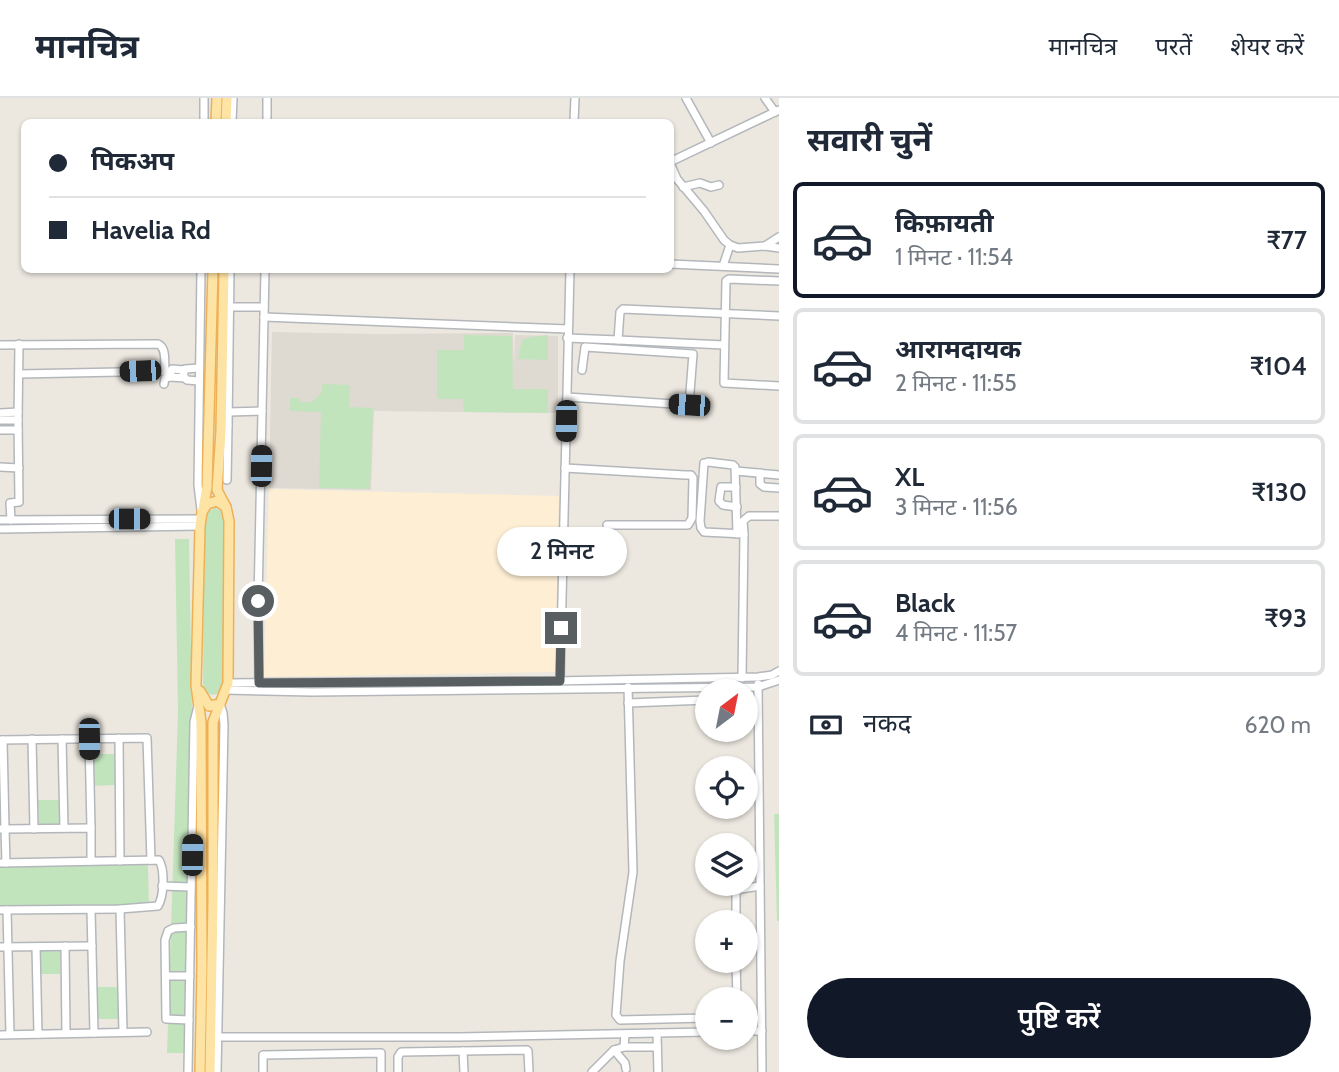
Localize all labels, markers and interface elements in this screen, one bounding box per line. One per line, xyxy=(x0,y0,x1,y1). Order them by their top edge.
text: मानचित्र xyxy=(35,26,139,66)
text: मानचित्र xyxy=(1049,32,1117,61)
text: परतें xyxy=(1155,32,1192,61)
text: शेयर करें xyxy=(1230,32,1304,61)
text: सवारी चुनें xyxy=(807,120,932,159)
text: पिकअप xyxy=(91,145,174,177)
text: किफ़ायती xyxy=(895,207,994,239)
icon: car xyxy=(811,209,874,272)
text: Havelia Rd xyxy=(91,214,211,246)
text: ₹77 xyxy=(1267,224,1307,256)
text: 1 मिनट · 11:54 xyxy=(895,243,1013,271)
text: आरामदायक xyxy=(895,333,1021,365)
icon: car xyxy=(811,335,874,398)
text: ₹104 xyxy=(1250,350,1307,382)
car xyxy=(119,360,162,382)
text: 2 मिनट · 11:55 xyxy=(895,369,1017,397)
car xyxy=(668,393,711,417)
car xyxy=(556,400,577,442)
car xyxy=(251,445,272,487)
icon: car xyxy=(811,461,874,524)
text: XL xyxy=(895,461,924,493)
text: ₹130 xyxy=(1251,476,1307,508)
text: 3 मिनट · 11:56 xyxy=(895,493,1018,521)
car xyxy=(109,509,151,530)
callout: 2 मिनट xyxy=(496,526,626,575)
text: 2 मिनट xyxy=(530,537,594,565)
route start xyxy=(242,585,274,617)
icon: car xyxy=(811,587,874,650)
text: Black xyxy=(895,587,955,619)
text: ₹93 xyxy=(1264,602,1307,634)
route end xyxy=(545,612,577,644)
text: 4 मिनट · 11:57 xyxy=(895,619,1017,647)
north arrow xyxy=(695,679,758,742)
map controls xyxy=(695,679,758,1050)
icon: cash xyxy=(807,706,845,744)
text: नकद xyxy=(863,707,911,739)
text: 620 m xyxy=(1244,711,1311,739)
car xyxy=(79,718,100,760)
button: locate xyxy=(695,756,758,819)
button: layers xyxy=(695,833,758,896)
car xyxy=(182,834,203,876)
button: + xyxy=(695,910,758,973)
button: पुष्टि करें xyxy=(807,978,1311,1058)
button: − xyxy=(695,987,758,1050)

